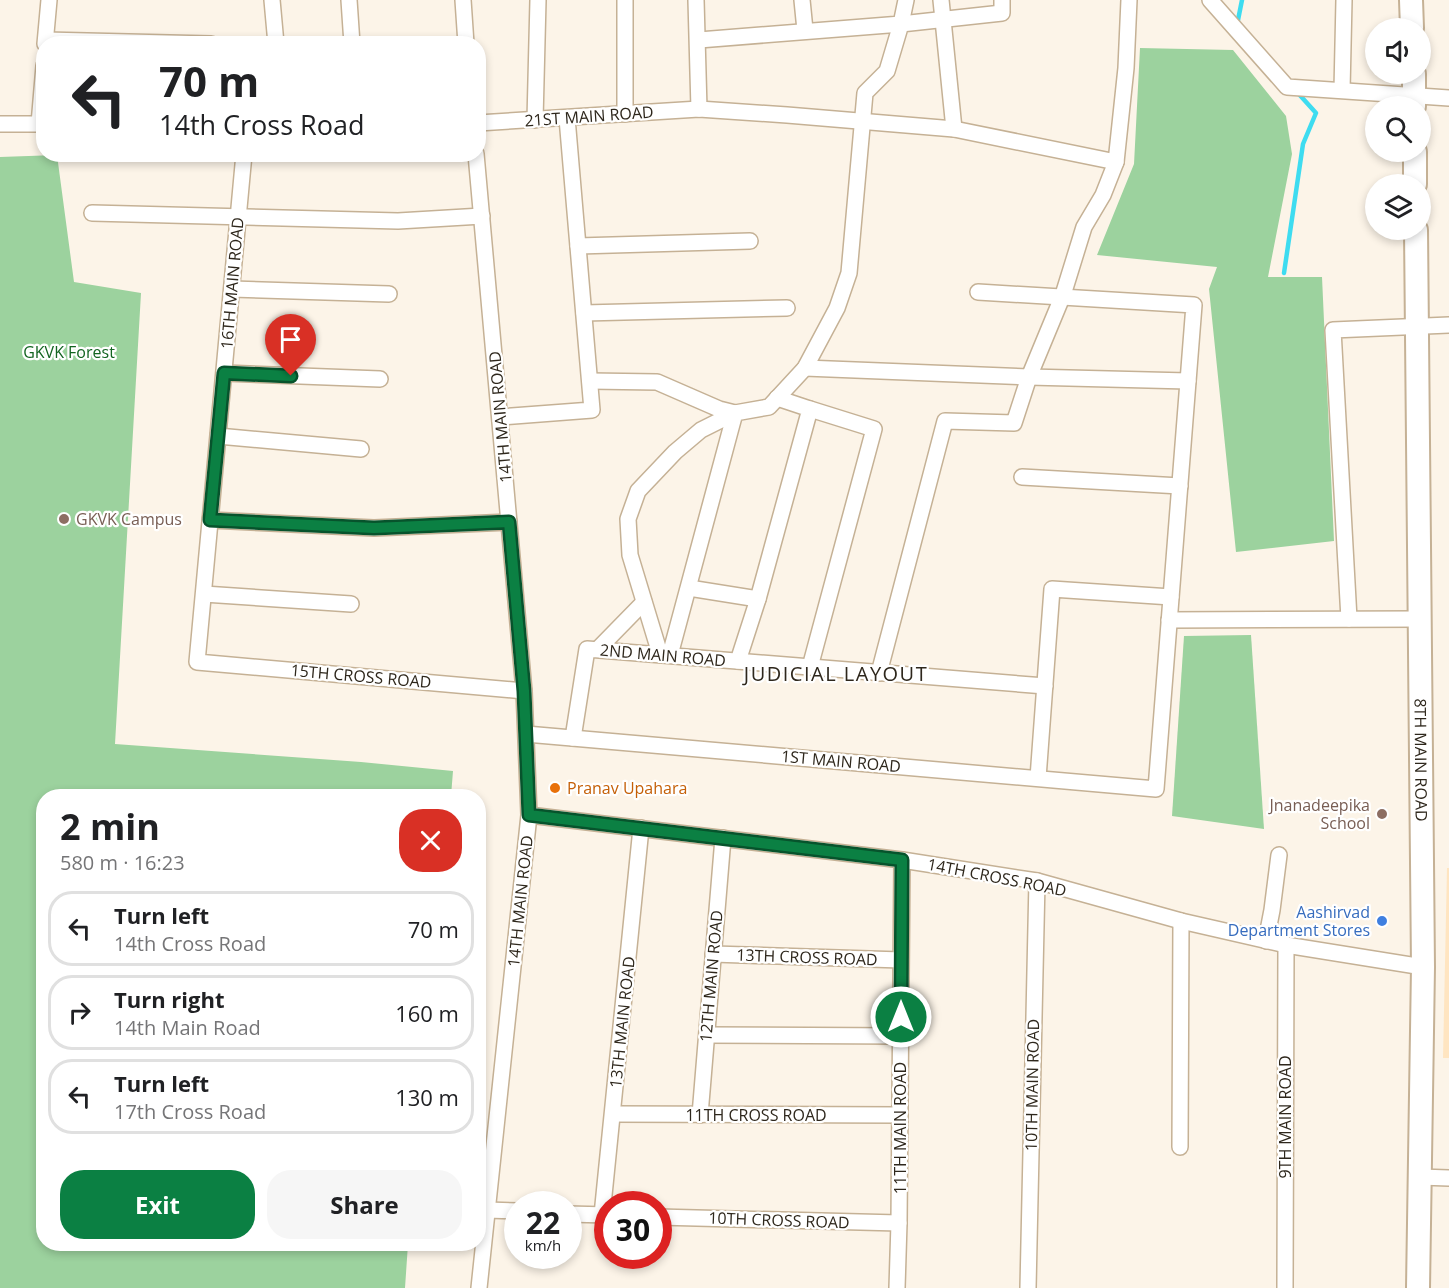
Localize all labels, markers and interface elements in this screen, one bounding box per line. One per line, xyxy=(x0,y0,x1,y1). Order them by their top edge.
map controls xyxy=(1365,18,1431,240)
button: sound xyxy=(1365,18,1431,84)
text: 70 m xyxy=(159,52,259,109)
icon: left xyxy=(60,60,138,138)
button: search xyxy=(1365,96,1431,162)
street label: 21ST MAIN ROAD xyxy=(524,101,654,131)
text: 14th Cross Road xyxy=(159,106,365,143)
button: layers xyxy=(1365,174,1431,240)
street label: 16TH MAIN ROAD xyxy=(215,216,249,350)
pin xyxy=(265,314,316,376)
icon: arrive xyxy=(274,323,307,356)
park label: GKVK Forest xyxy=(23,341,115,363)
street label: 14TH MAIN ROAD xyxy=(483,350,517,484)
place label: GKVK Campus xyxy=(76,508,182,530)
marker: GKVK Campus xyxy=(57,512,71,526)
street label: 2ND MAIN ROAD xyxy=(599,639,727,671)
street label: 15TH CROSS ROAD xyxy=(290,659,432,693)
district label: JUDICIAL LAYOUT xyxy=(742,660,928,687)
street label: 8TH MAIN ROAD xyxy=(1409,698,1433,822)
street label: 1ST MAIN ROAD xyxy=(780,745,902,777)
place label: Pranav Upahara xyxy=(567,777,687,799)
marker: Pranav Upahara xyxy=(548,781,562,795)
place label: Jnanadeepika School xyxy=(1267,794,1370,834)
text: 2 min xyxy=(60,802,160,851)
marker: Jnanadeepika School xyxy=(1375,807,1389,821)
button: close xyxy=(399,809,462,872)
street label: 14TH MAIN ROAD xyxy=(502,834,538,968)
text: 580 m · 16:23 xyxy=(60,849,185,876)
street label: 14TH CROSS ROAD xyxy=(926,853,1068,901)
text: Turn left xyxy=(114,900,209,930)
place label: Aashirvad Department Stores xyxy=(1228,901,1370,941)
street label: 12TH MAIN ROAD xyxy=(694,909,728,1043)
icon: left xyxy=(63,912,96,945)
text: 70 m xyxy=(408,914,459,944)
marker: Aashirvad Department Stores xyxy=(1375,914,1389,928)
text: 14th Cross Road xyxy=(114,930,266,957)
street label: 13TH CROSS ROAD xyxy=(736,944,878,970)
street label: 13TH MAIN ROAD xyxy=(604,955,640,1089)
text: Turn right xyxy=(114,984,225,1014)
position arrow xyxy=(869,985,933,1049)
icon: right xyxy=(63,996,96,1029)
text: 160 m xyxy=(395,998,459,1028)
text: 14th Main Road xyxy=(114,1014,261,1041)
street label: 10TH MAIN ROAD xyxy=(1020,1019,1044,1151)
street label: 9TH MAIN ROAD xyxy=(1274,1055,1296,1179)
street label: 11TH MAIN ROAD xyxy=(889,1062,911,1194)
text: Turn left xyxy=(114,1068,209,1098)
icon: left xyxy=(63,1080,96,1113)
text: 130 m xyxy=(395,1082,459,1112)
text: 17th Cross Road xyxy=(114,1098,266,1125)
street label: 11TH CROSS ROAD xyxy=(685,1104,827,1126)
button: Exit xyxy=(60,1170,255,1239)
button: Share xyxy=(267,1170,462,1239)
speed limit sign: 30 xyxy=(594,1191,672,1269)
text: 22 xyxy=(526,1202,560,1243)
street label: 10TH CROSS ROAD xyxy=(708,1207,850,1233)
text: km/h xyxy=(525,1235,561,1255)

